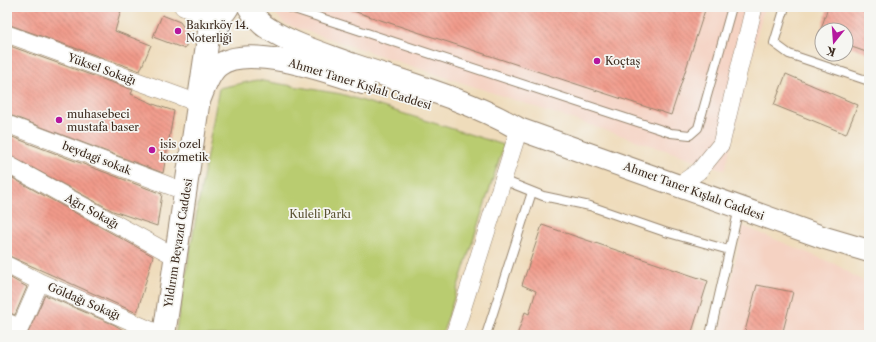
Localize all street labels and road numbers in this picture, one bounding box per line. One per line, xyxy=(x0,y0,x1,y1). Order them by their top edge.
street label: Yüksel Sokağı xyxy=(65,50,139,88)
street label: Ahmet Taner Kışlalı Caddesi xyxy=(286,55,434,113)
street label: beydagi sokak xyxy=(61,138,134,178)
street label: Ahmet Taner Kışlalı Caddesi xyxy=(621,159,767,223)
street label: Yıldırım Beyazıd Caddesi xyxy=(161,177,195,310)
street label: Ağrı Sokağı xyxy=(62,190,122,232)
street label: Göldağı Sokağı xyxy=(46,279,123,323)

